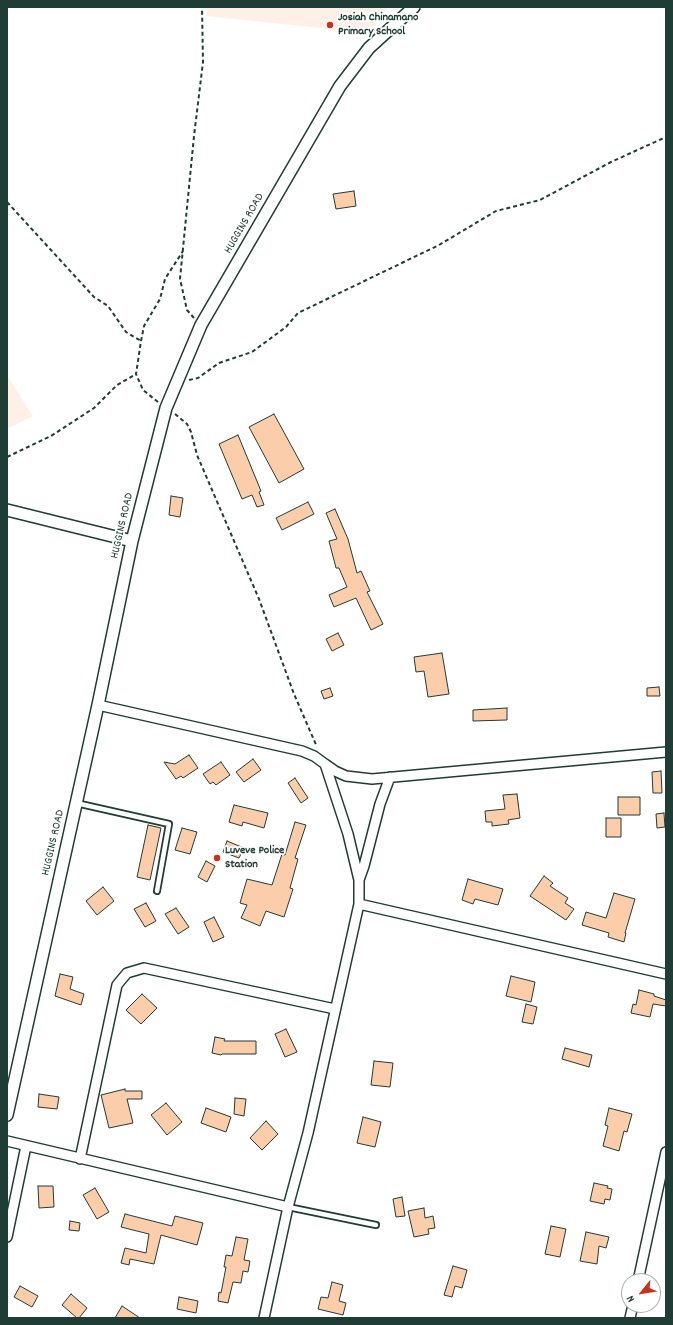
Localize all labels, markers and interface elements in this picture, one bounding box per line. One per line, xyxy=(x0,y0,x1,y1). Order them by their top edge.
place label: Josiah Chinamano Primary School xyxy=(338,11,418,39)
marker: Josiah Chinamano Primary School xyxy=(325,20,335,30)
street label: HUGGINS ROAD xyxy=(222,191,268,257)
street label: HUGGINS ROAD xyxy=(108,492,138,560)
street label: HUGGINS ROAD xyxy=(39,809,69,877)
place label: Luveve Police Station xyxy=(225,844,284,872)
marker: Luveve Police Station xyxy=(212,853,222,863)
north arrow xyxy=(621,1273,661,1313)
text: N xyxy=(623,1292,640,1305)

